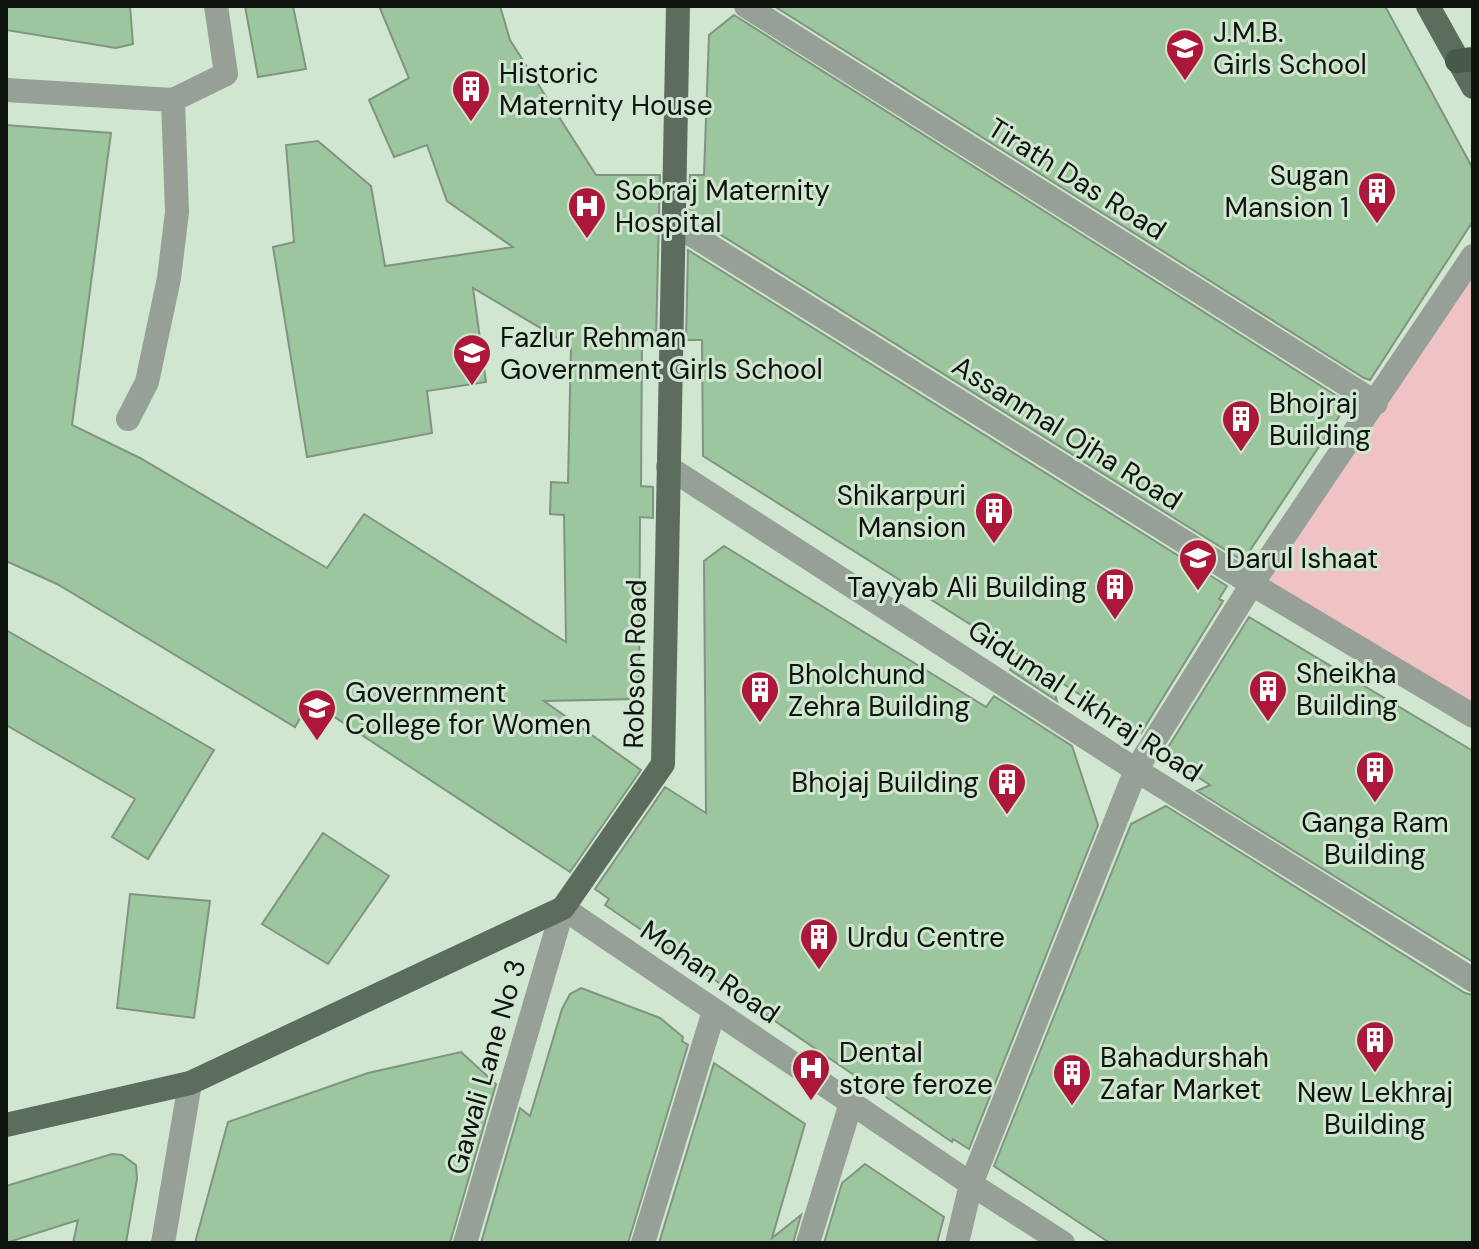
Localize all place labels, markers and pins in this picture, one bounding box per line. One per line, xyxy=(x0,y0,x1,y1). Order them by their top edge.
place label: J.M.B. Girls School xyxy=(1213,14,1367,83)
school or university icon: J.M.B. Girls School xyxy=(1164,27,1206,82)
place label: Historic Maternity House xyxy=(499,55,713,124)
building icon: Historic Maternity House xyxy=(450,68,492,123)
place label: Sugan Mansion 1 xyxy=(1225,157,1349,226)
building icon: Sugan Mansion 1 xyxy=(1356,170,1398,225)
place label: Sobraj Maternity Hospital xyxy=(615,172,830,241)
hospital icon: Sobraj Maternity Hospital xyxy=(566,185,608,240)
place label: Fazlur Rehman Government Girls School xyxy=(500,319,823,388)
school or university icon: Fazlur Rehman Government Girls School xyxy=(451,332,493,387)
place label: Bhojraj Building xyxy=(1269,385,1371,454)
building icon: Bhojraj Building xyxy=(1220,398,1262,453)
place label: Shikarpuri Mansion xyxy=(837,477,966,546)
building icon: Shikarpuri Mansion xyxy=(973,490,1015,545)
school or university icon: Darul Ishaat xyxy=(1177,537,1219,592)
place label: Darul Ishaat xyxy=(1226,540,1378,577)
building icon: Tayyab Ali Building xyxy=(1094,566,1136,621)
place label: Tayyab Ali Building xyxy=(847,569,1087,606)
place label: Sheikha Building xyxy=(1296,655,1398,724)
place label: Bholchund Zehra Building xyxy=(788,656,970,725)
building icon: Sheikha Building xyxy=(1247,668,1289,723)
building icon: Bholchund Zehra Building xyxy=(739,669,781,724)
place label: Government College for Women xyxy=(345,674,591,743)
school or university icon: Government College for Women xyxy=(296,687,338,742)
building icon: Ganga Ram Building xyxy=(1354,749,1396,804)
building icon: Bhojaj Building xyxy=(986,761,1028,816)
place label: Bhojaj Building xyxy=(791,764,979,801)
place label: Ganga Ram Building xyxy=(1301,804,1449,873)
building icon: Urdu Centre xyxy=(798,916,840,971)
place label: Urdu Centre xyxy=(847,919,1005,956)
building icon: New Lekhraj Building xyxy=(1354,1019,1396,1074)
place label: Dental store feroze xyxy=(839,1034,993,1103)
place label: Bahadurshah Zafar Market xyxy=(1100,1039,1269,1108)
hospital icon: Dental store feroze xyxy=(790,1047,832,1102)
building icon: Bahadurshah Zafar Market xyxy=(1051,1052,1093,1107)
place label: New Lekhraj Building xyxy=(1297,1074,1453,1143)

